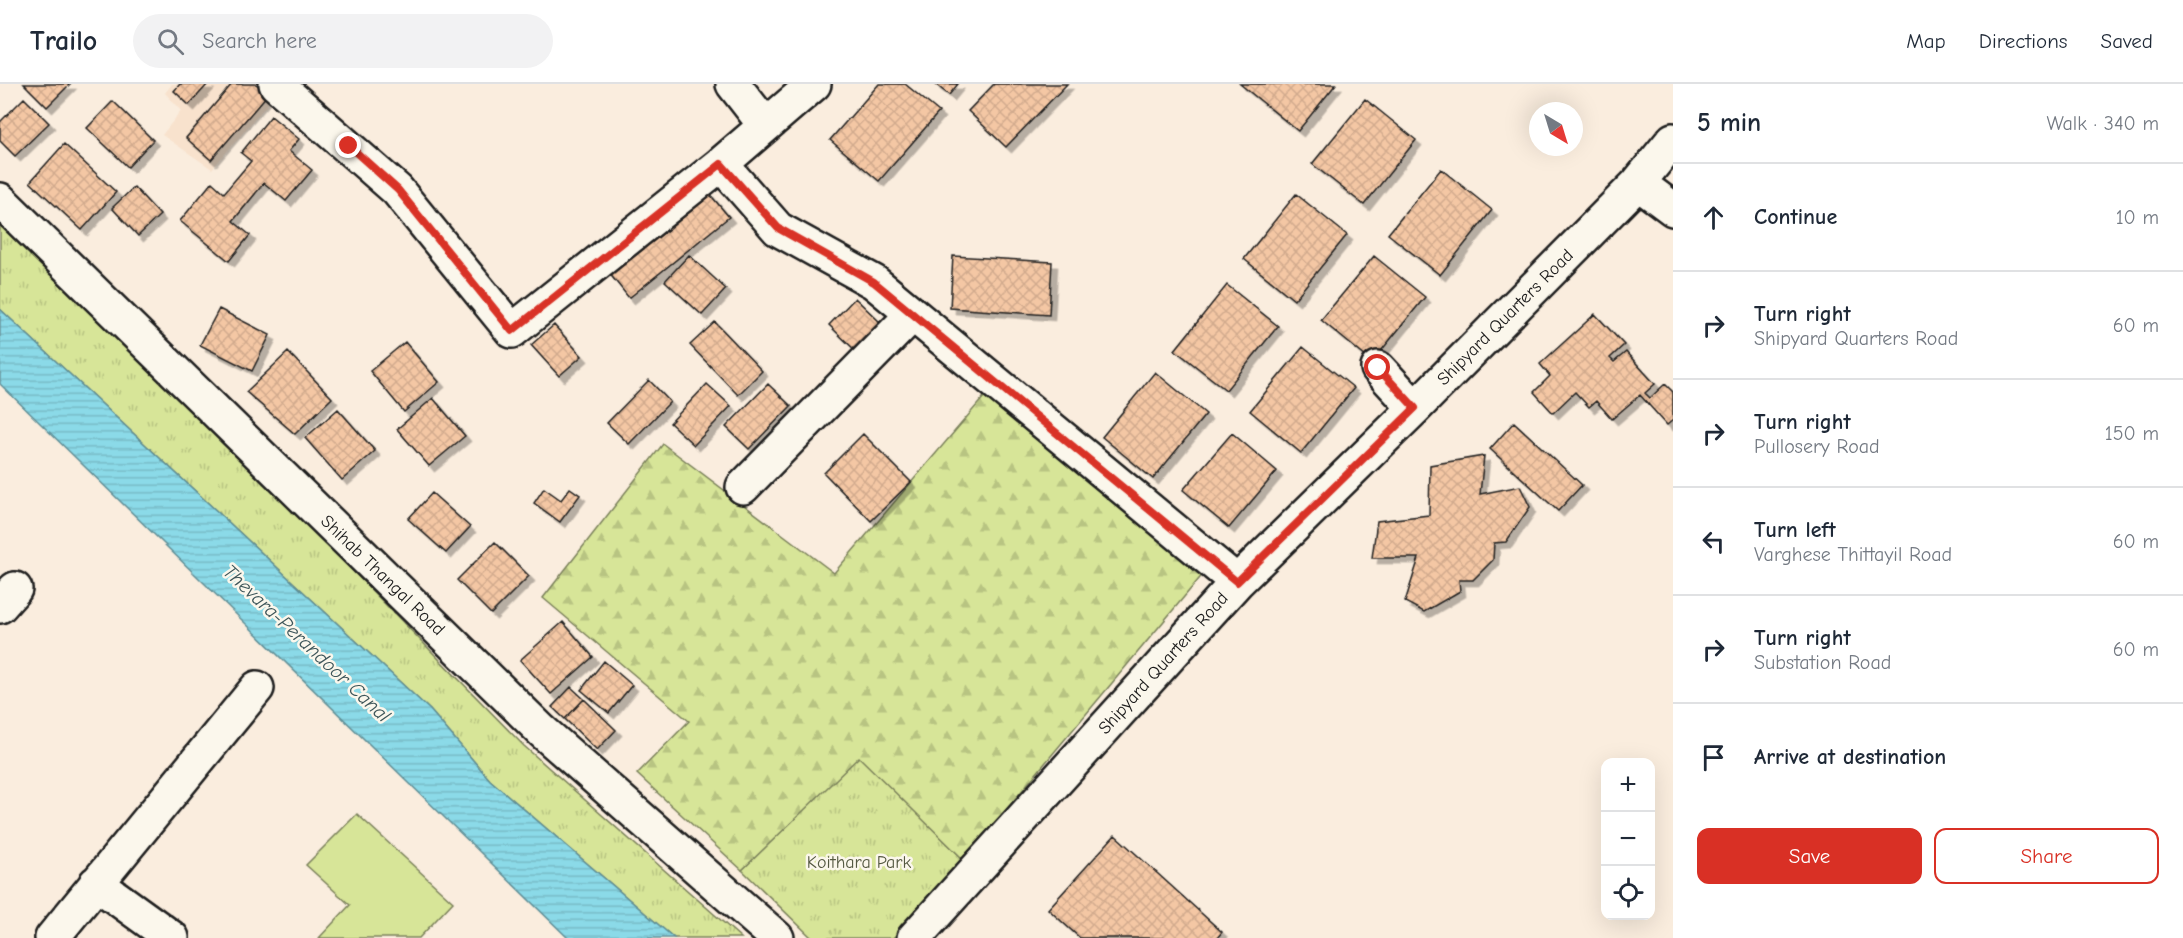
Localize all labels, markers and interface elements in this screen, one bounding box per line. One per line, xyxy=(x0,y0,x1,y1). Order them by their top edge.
search box xyxy=(133,14,553,68)
text: Trailo xyxy=(30,25,97,57)
icon: search xyxy=(154,25,187,58)
text: Search here xyxy=(202,28,317,54)
text: Map xyxy=(1906,29,1946,53)
text: Directions xyxy=(1979,29,2068,53)
text: Saved xyxy=(2101,29,2153,53)
north arrow xyxy=(1529,102,1583,156)
text: 5 min xyxy=(1697,108,1761,138)
text: Walk · 340 m xyxy=(2047,112,2159,135)
route end xyxy=(335,132,361,158)
icon: ahead xyxy=(1697,201,1730,234)
text: Continue xyxy=(1754,204,1837,230)
text: 10 m xyxy=(2116,206,2159,229)
street label: Shipyard Quarters Road xyxy=(1433,245,1578,390)
text: Turn right xyxy=(1754,301,1851,327)
icon: right xyxy=(1697,309,1730,342)
text: 60 m xyxy=(2113,314,2159,337)
text: Shipyard Quarters Road xyxy=(1754,327,1958,350)
route start xyxy=(1364,354,1390,380)
text: Turn right xyxy=(1754,409,1851,435)
icon: right xyxy=(1697,417,1730,450)
text: 150 m xyxy=(2105,422,2159,445)
text: Pullosery Road xyxy=(1754,435,1880,458)
street label: Shihab Thangal Road xyxy=(316,511,449,640)
text: Turn left xyxy=(1754,517,1836,543)
icon: left xyxy=(1697,525,1730,558)
text: 60 m xyxy=(2113,530,2159,553)
text: Varghese Thittayil Road xyxy=(1754,543,1952,566)
water label: Thevara-Perandoor Canal xyxy=(218,560,395,727)
street label: Shipyard Quarters Road xyxy=(1094,588,1233,739)
text: Turn right xyxy=(1754,625,1851,651)
icon: right xyxy=(1697,633,1730,666)
text: 60 m xyxy=(2113,638,2159,661)
text: Substation Road xyxy=(1754,651,1891,674)
icon: arrive xyxy=(1697,741,1730,774)
text: Arrive at destination xyxy=(1754,744,1946,770)
map controls xyxy=(1601,758,1655,920)
button: + xyxy=(1601,758,1655,812)
button: − xyxy=(1601,812,1655,866)
button: Save xyxy=(1697,828,1922,884)
button: Share xyxy=(1934,828,2159,884)
park label: Koithara Park xyxy=(807,852,911,873)
button: locate xyxy=(1601,866,1655,920)

